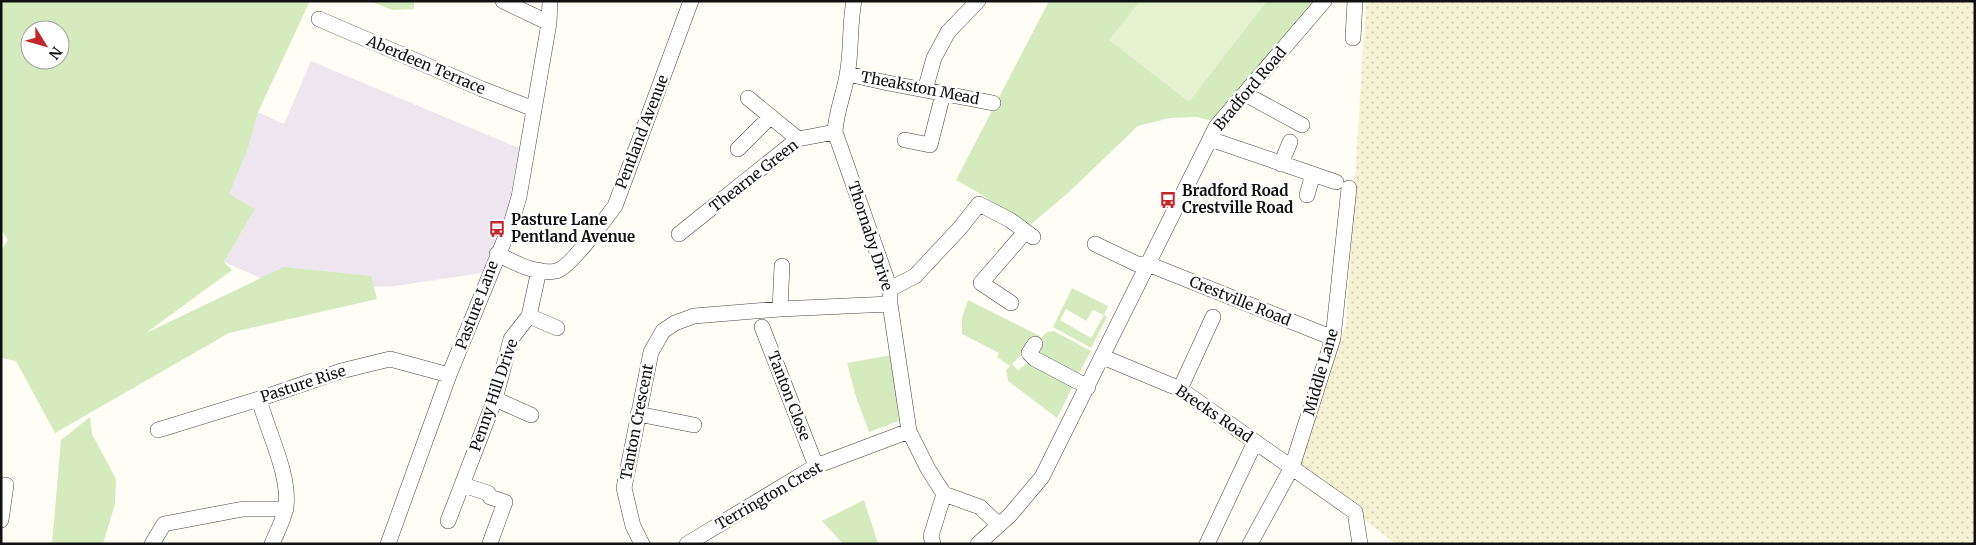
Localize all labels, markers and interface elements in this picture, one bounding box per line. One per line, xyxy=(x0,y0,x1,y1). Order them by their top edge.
north arrow xyxy=(20,20,70,70)
street label: Aberdeen Terrace xyxy=(363,31,489,98)
text: N xyxy=(45,43,66,63)
street label: Bradford Road xyxy=(1209,43,1290,134)
street label: Theakston Mead xyxy=(859,67,981,108)
street label: Pentland Avenue xyxy=(611,72,672,192)
street label: Thearne Green xyxy=(706,135,802,216)
street label: Thornaby Drive xyxy=(844,179,897,293)
place label: Bradford Road Crestville Road xyxy=(1182,181,1293,217)
bus stop icon: Bradford Road Crestville Road xyxy=(1158,190,1178,210)
place label: Pasture Lane Pentland Avenue xyxy=(511,210,635,246)
bus stop icon: Pasture Lane Pentland Avenue xyxy=(487,219,507,239)
street label: Pasture Lane xyxy=(451,258,502,352)
street label: Crestville Road xyxy=(1187,272,1294,330)
street label: Middle Lane xyxy=(1299,326,1342,418)
street label: Penny Hill Drive xyxy=(465,336,522,454)
street label: Tanton Close xyxy=(764,348,815,443)
street label: Pasture Rise xyxy=(258,361,348,406)
street label: Tanton Crescent xyxy=(616,362,657,482)
street label: Brecks Road xyxy=(1172,381,1256,446)
street label: Terrington Crest xyxy=(712,457,826,534)

